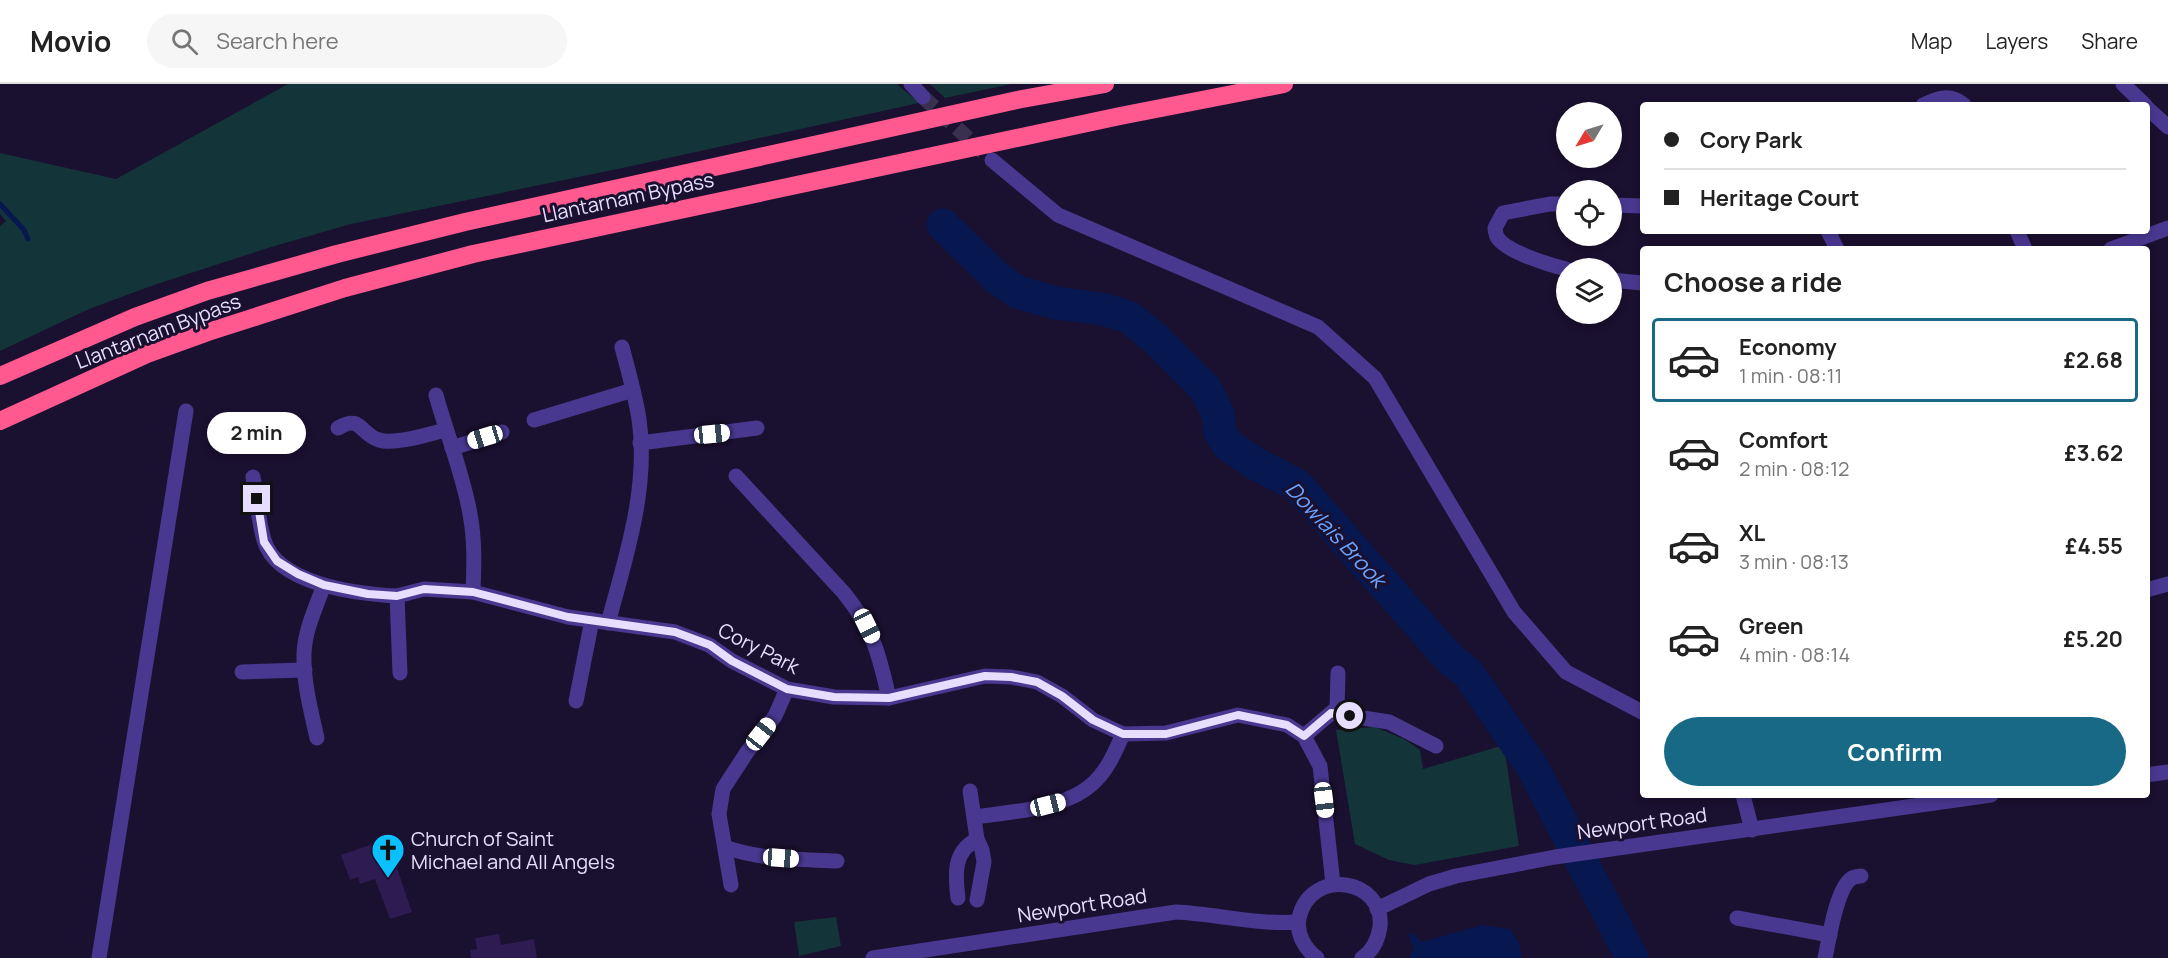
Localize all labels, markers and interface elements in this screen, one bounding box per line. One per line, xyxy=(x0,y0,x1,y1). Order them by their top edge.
search box xyxy=(147,14,567,68)
text: Movio xyxy=(30,22,111,60)
icon: search xyxy=(168,25,201,58)
text: Search here xyxy=(216,26,339,56)
text: Map xyxy=(1911,27,1952,55)
text: Layers xyxy=(1985,27,2048,55)
text: Share xyxy=(2081,27,2138,55)
north arrow xyxy=(1556,102,1622,168)
map controls xyxy=(1556,102,1622,324)
text: Cory Park xyxy=(1700,125,1802,155)
street label: Llantarnam Bypass xyxy=(540,166,716,228)
button: locate xyxy=(1556,180,1622,246)
text: Heritage Court xyxy=(1700,183,1859,213)
button: layers xyxy=(1556,258,1622,324)
text: Choose a ride xyxy=(1664,263,1842,300)
street label: Llantarnam Bypass xyxy=(72,287,244,375)
text: Economy xyxy=(1739,332,1837,362)
icon: car xyxy=(1667,333,1721,387)
text: £2.68 xyxy=(2064,345,2123,375)
text: 1 min · 08:11 xyxy=(1739,362,1842,389)
callout: 2 min xyxy=(208,412,306,454)
text: 2 min xyxy=(230,419,283,446)
car xyxy=(465,423,505,451)
car xyxy=(693,423,731,445)
text: Comfort xyxy=(1739,425,1828,455)
icon: car xyxy=(1667,426,1721,480)
text: £3.62 xyxy=(2064,438,2123,468)
text: 2 min · 08:12 xyxy=(1739,455,1849,482)
water label: Dowlais Brook xyxy=(1280,475,1394,595)
route end xyxy=(243,485,270,512)
text: XL xyxy=(1739,518,1765,548)
icon: car xyxy=(1667,519,1721,573)
text: £4.55 xyxy=(2065,531,2123,561)
text: 3 min · 08:13 xyxy=(1739,548,1849,575)
car xyxy=(851,606,883,646)
text: Green xyxy=(1739,611,1804,641)
icon: car xyxy=(1667,612,1721,666)
street label: Cory Park xyxy=(714,616,805,680)
text: £5.20 xyxy=(2063,624,2123,654)
text: 4 min · 08:14 xyxy=(1739,641,1850,668)
route start xyxy=(1336,702,1363,729)
car xyxy=(743,714,779,754)
button: Confirm xyxy=(1664,717,2126,786)
car xyxy=(1313,781,1335,819)
car xyxy=(1028,792,1068,818)
street label: Newport Road xyxy=(1575,801,1709,845)
place label: Church of Saint Michael and All Angels xyxy=(411,825,615,875)
church icon: Church of Saint Michael and All Angels xyxy=(370,832,406,879)
car xyxy=(762,848,800,868)
street label: Newport Road xyxy=(1015,881,1149,929)

